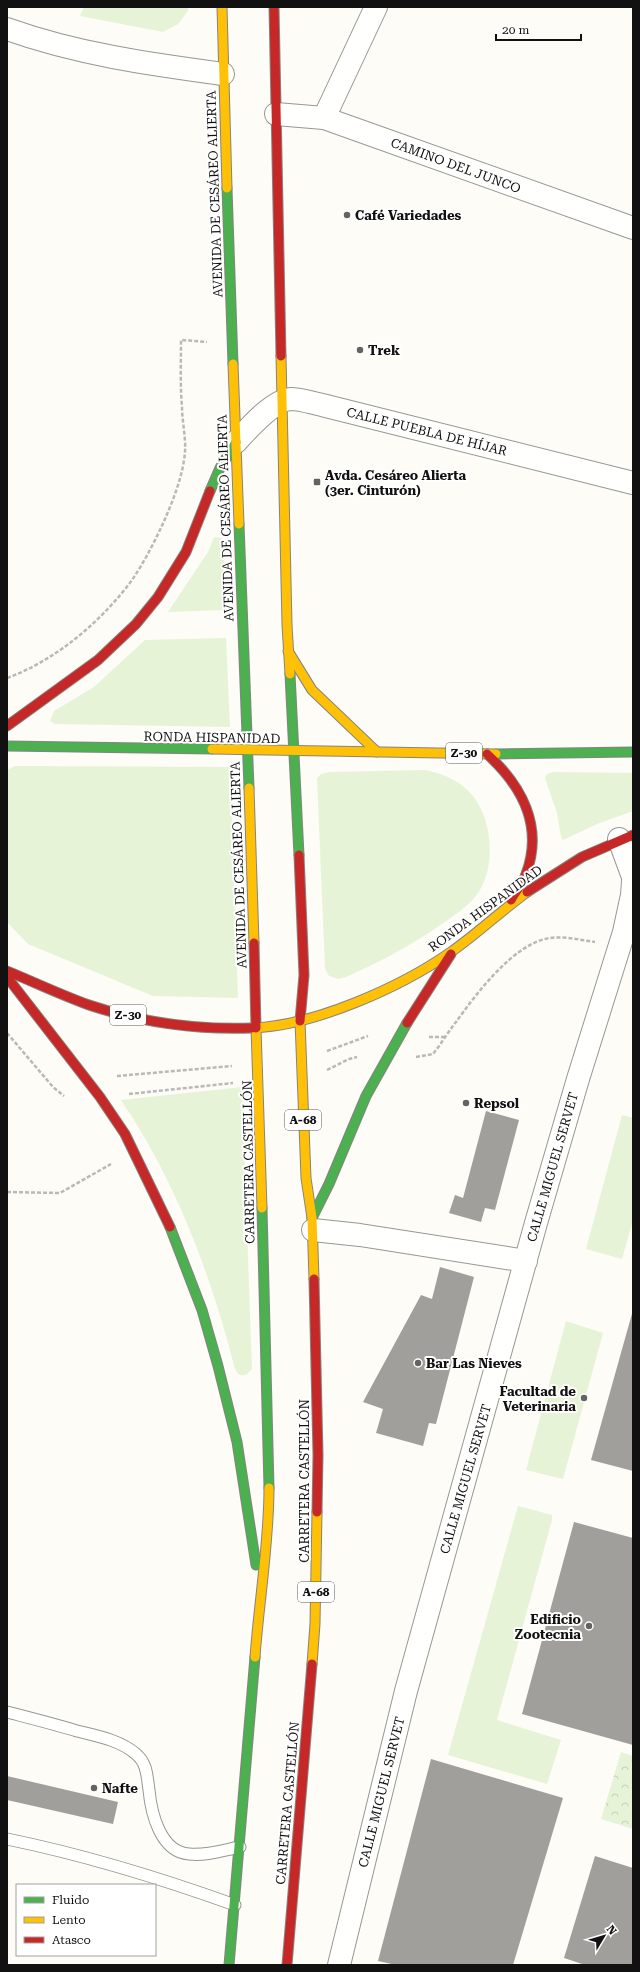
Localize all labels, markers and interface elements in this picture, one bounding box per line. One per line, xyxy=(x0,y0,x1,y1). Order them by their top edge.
scale bar xyxy=(496,16,581,42)
text: 20 m xyxy=(502,23,529,37)
street label: AVENIDA DE CESÁREO ALIERTA xyxy=(202,90,226,298)
street label: CAMINO DEL JUNCO xyxy=(389,135,523,196)
place label: Café Variedades xyxy=(355,208,462,223)
marker: Café Variedades xyxy=(342,210,352,220)
place label: Trek xyxy=(368,343,400,358)
marker: Trek xyxy=(355,345,365,355)
street label: CALLE PUEBLA DE HÍJAR xyxy=(345,403,509,459)
street label: AVENIDA DE CESÁREO ALIERTA xyxy=(213,414,237,622)
place label: Avda. Cesáreo Alierta (3er. Cinturón) xyxy=(325,468,467,498)
marker: Avda. Cesáreo Alierta (3er. Cinturón) xyxy=(312,477,322,487)
street label: RONDA HISPANIDAD xyxy=(143,729,280,746)
road number: Z-30 xyxy=(446,743,482,763)
street label: AVENIDA DE CESÁREO ALIERTA xyxy=(226,761,250,969)
street label: RONDA HISPANIDAD xyxy=(426,862,545,955)
road number: Z-30 xyxy=(110,1005,146,1025)
street label: CARRETERA CASTELLÓN xyxy=(239,1080,257,1244)
street label: CALLE MIGUEL SERVET xyxy=(524,1090,581,1244)
place label: Repsol xyxy=(474,1096,520,1111)
marker: Repsol xyxy=(461,1098,471,1108)
road number: A-68 xyxy=(285,1110,321,1130)
place label: Bar Las Nieves xyxy=(426,1356,522,1371)
marker: Bar Las Nieves xyxy=(413,1358,423,1368)
place label: Facultad de Veterinaria xyxy=(500,1384,576,1414)
marker: Facultad de Veterinaria xyxy=(579,1393,589,1403)
street label: CARRETERA CASTELLÓN xyxy=(296,1399,312,1563)
street label: CALLE MIGUEL SERVET xyxy=(437,1402,494,1556)
road number: A-68 xyxy=(298,1582,334,1602)
place label: Edificio Zootecnia xyxy=(515,1612,581,1642)
marker: Edificio Zootecnia xyxy=(584,1621,594,1631)
street label: CALLE MIGUEL SERVET xyxy=(355,1715,408,1869)
street label: CARRETERA CASTELLÓN xyxy=(272,1721,302,1885)
place label: Nafte xyxy=(102,1781,138,1796)
marker: Nafte xyxy=(89,1783,99,1793)
legend xyxy=(16,1884,156,1956)
text: Fluido xyxy=(52,1893,89,1907)
text: Lento xyxy=(52,1913,86,1927)
north arrow xyxy=(584,1916,624,1956)
text: N xyxy=(604,1923,620,1938)
text: Atasco xyxy=(52,1933,91,1947)

